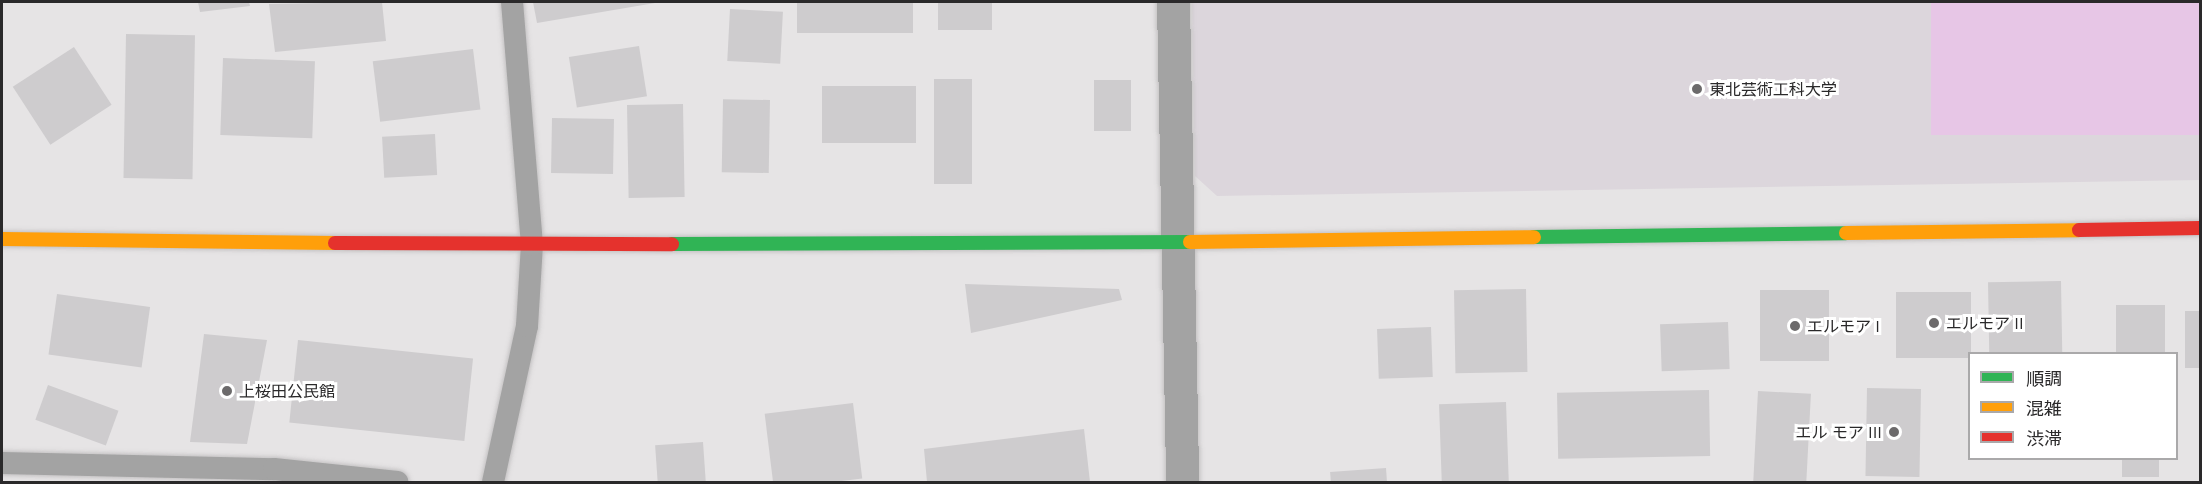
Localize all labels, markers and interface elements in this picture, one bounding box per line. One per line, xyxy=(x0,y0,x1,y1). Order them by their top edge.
place label: 東北芸術工科大学 xyxy=(1709,79,1837,99)
marker: 東北芸術工科大学 xyxy=(1690,82,1704,96)
place label: エルモア II xyxy=(1946,313,2024,333)
place label: エルモア I xyxy=(1807,316,1880,336)
marker: エルモア II xyxy=(1927,316,1941,330)
marker: エルモア I xyxy=(1788,319,1802,333)
legend xyxy=(1968,352,2178,460)
text: 順調 xyxy=(2026,367,2062,390)
place label: 上桜田公民館 xyxy=(239,381,335,401)
marker: 上桜田公民館 xyxy=(220,384,234,398)
text: 混雑 xyxy=(2026,397,2062,420)
place label: エル モア III xyxy=(1795,422,1882,442)
marker: エル モア III xyxy=(1887,425,1901,439)
text: 渋滞 xyxy=(2026,427,2062,450)

